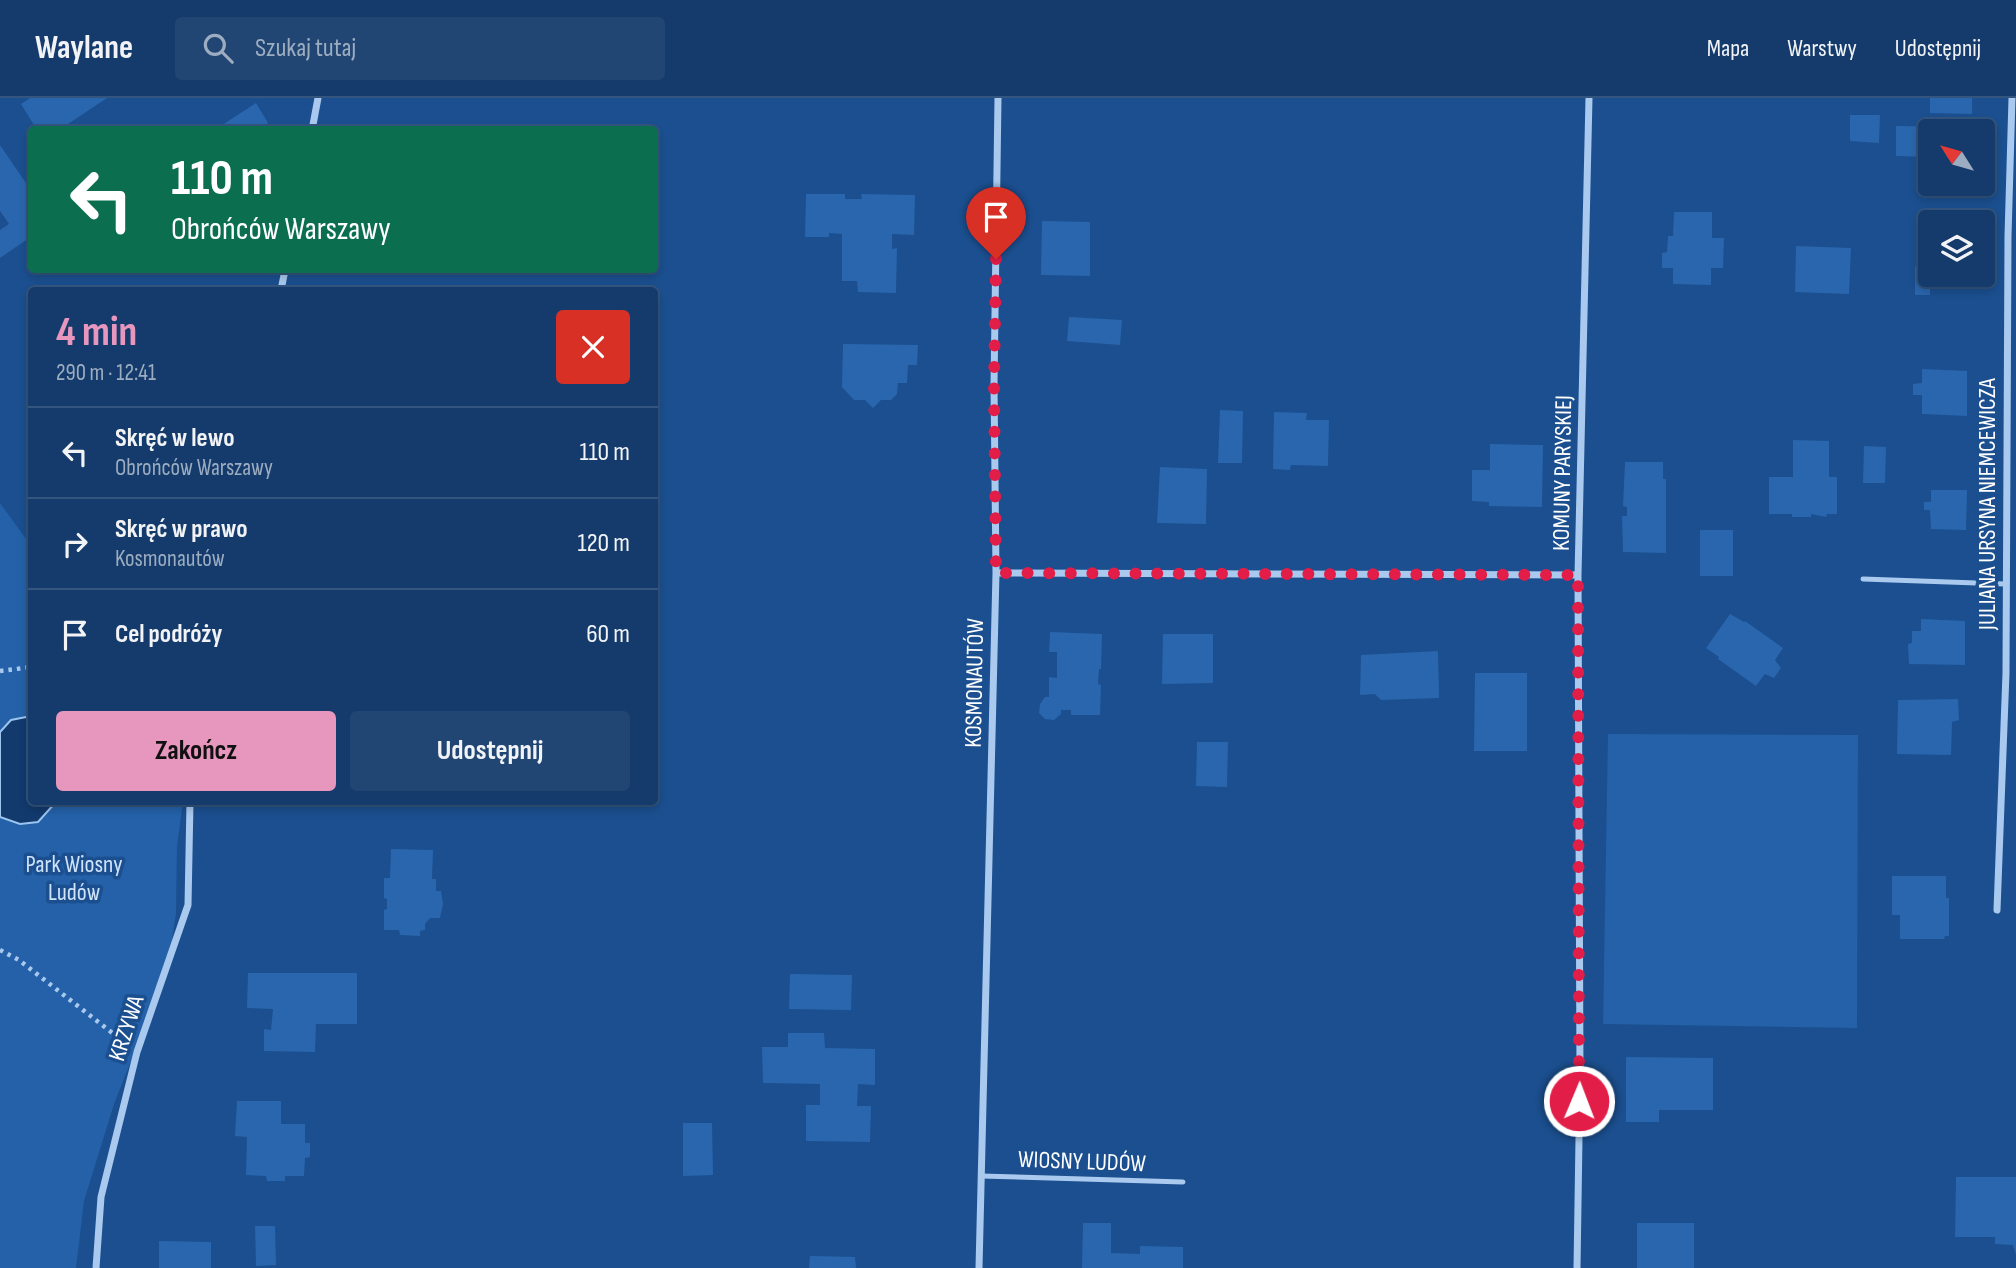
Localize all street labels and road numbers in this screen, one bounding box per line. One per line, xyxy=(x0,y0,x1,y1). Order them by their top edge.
street label: JULIANA URSYNA NIEMCEWICZA xyxy=(1973,377,2002,631)
street label: KOMUNY PARYSKIEJ xyxy=(1547,395,1578,551)
street label: KOSMONAUTÓW xyxy=(959,618,990,748)
street label: KRZYWA xyxy=(102,991,151,1065)
street label: WIOSNY LUDÓW xyxy=(1018,1145,1147,1178)

